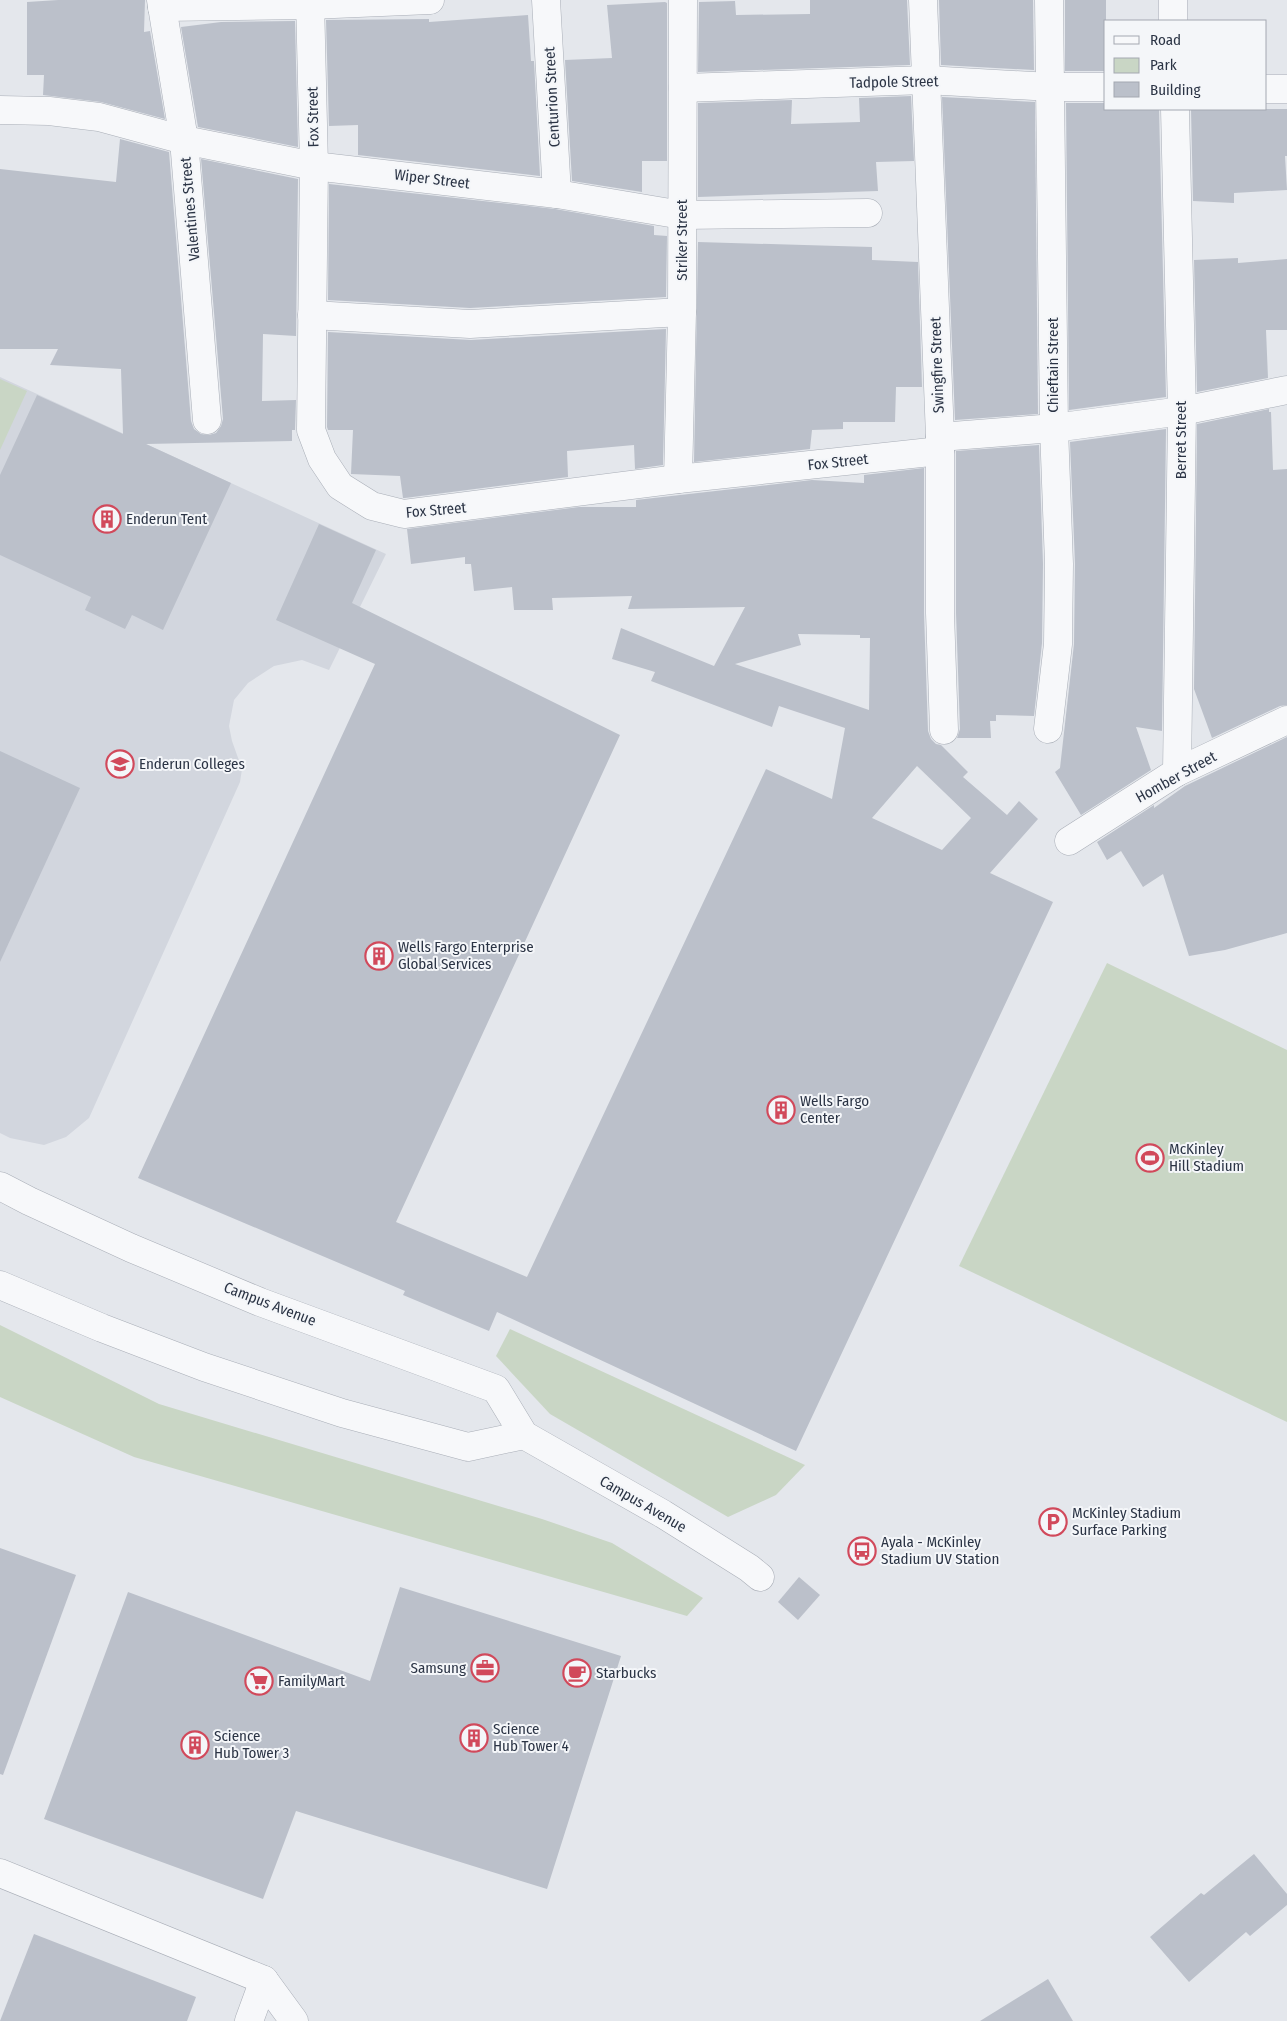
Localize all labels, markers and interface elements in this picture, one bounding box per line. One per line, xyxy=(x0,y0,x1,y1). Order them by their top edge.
legend xyxy=(1104,20,1267,110)
text: Road xyxy=(1150,31,1181,49)
street label: Centurion Street xyxy=(540,46,564,148)
text: Park xyxy=(1150,56,1177,74)
street label: Tadpole Street xyxy=(849,72,939,92)
text: Building xyxy=(1150,81,1201,99)
street label: Fox Street xyxy=(303,86,323,148)
street label: Valentines Street xyxy=(176,156,204,262)
street label: Wiper Street xyxy=(393,165,471,193)
street label: Striker Street xyxy=(673,199,691,281)
street label: Swingfire Street xyxy=(926,316,948,414)
street label: Chieftain Street xyxy=(1044,317,1062,413)
street label: Berret Street xyxy=(1172,401,1190,479)
street label: Fox Street xyxy=(807,450,869,474)
street label: Fox Street xyxy=(405,498,467,522)
building icon: Enderun Tent xyxy=(92,504,122,534)
place label: Enderun Tent xyxy=(126,510,207,528)
street label: Homber Street xyxy=(1132,747,1220,807)
school or university icon: Enderun Colleges xyxy=(105,749,135,779)
place label: Enderun Colleges xyxy=(139,755,245,773)
place label: Wells Fargo Enterprise Global Services xyxy=(398,938,534,973)
building icon: Wells Fargo Enterprise Global Services xyxy=(364,941,394,971)
place label: Wells Fargo Center xyxy=(800,1092,869,1127)
building icon: Wells Fargo Center xyxy=(766,1095,796,1125)
place label: McKinley Hill Stadium xyxy=(1169,1140,1244,1175)
sports icon: McKinley Hill Stadium xyxy=(1135,1143,1165,1173)
street label: Campus Avenue xyxy=(221,1278,319,1330)
street label: Campus Avenue xyxy=(596,1472,690,1536)
place label: McKinley Stadium Surface Parking xyxy=(1072,1504,1181,1539)
parking icon: McKinley Stadium Surface Parking xyxy=(1038,1507,1068,1537)
place label: Ayala - McKinley Stadium UV Station xyxy=(881,1533,999,1568)
bus stop icon: Ayala - McKinley Stadium UV Station xyxy=(847,1536,877,1566)
office icon: Samsung xyxy=(470,1653,500,1683)
cafe icon: Starbucks xyxy=(562,1658,592,1688)
place label: Samsung xyxy=(410,1659,466,1677)
place label: Starbucks xyxy=(596,1664,656,1682)
supermarket icon: FamilyMart xyxy=(244,1666,274,1696)
place label: FamilyMart xyxy=(278,1672,345,1690)
place label: Science Hub Tower 4 xyxy=(493,1720,569,1755)
building icon: Science Hub Tower 4 xyxy=(459,1723,489,1753)
place label: Science Hub Tower 3 xyxy=(214,1727,289,1762)
building icon: Science Hub Tower 3 xyxy=(180,1730,210,1760)

